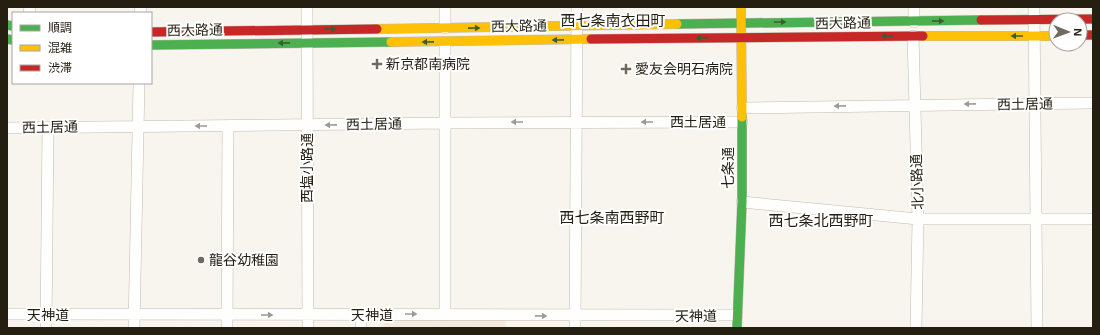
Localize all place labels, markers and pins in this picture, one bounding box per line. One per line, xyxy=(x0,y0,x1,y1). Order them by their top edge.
place label: 新京都南病院 xyxy=(386,56,470,72)
marker: 新京都南病院 xyxy=(371,58,383,70)
place label: 愛友会明石病院 xyxy=(635,61,733,77)
marker: 愛友会明石病院 xyxy=(620,63,632,75)
place label: 龍谷幼稚園 xyxy=(209,252,279,268)
marker: 龍谷幼稚園 xyxy=(196,255,206,265)

